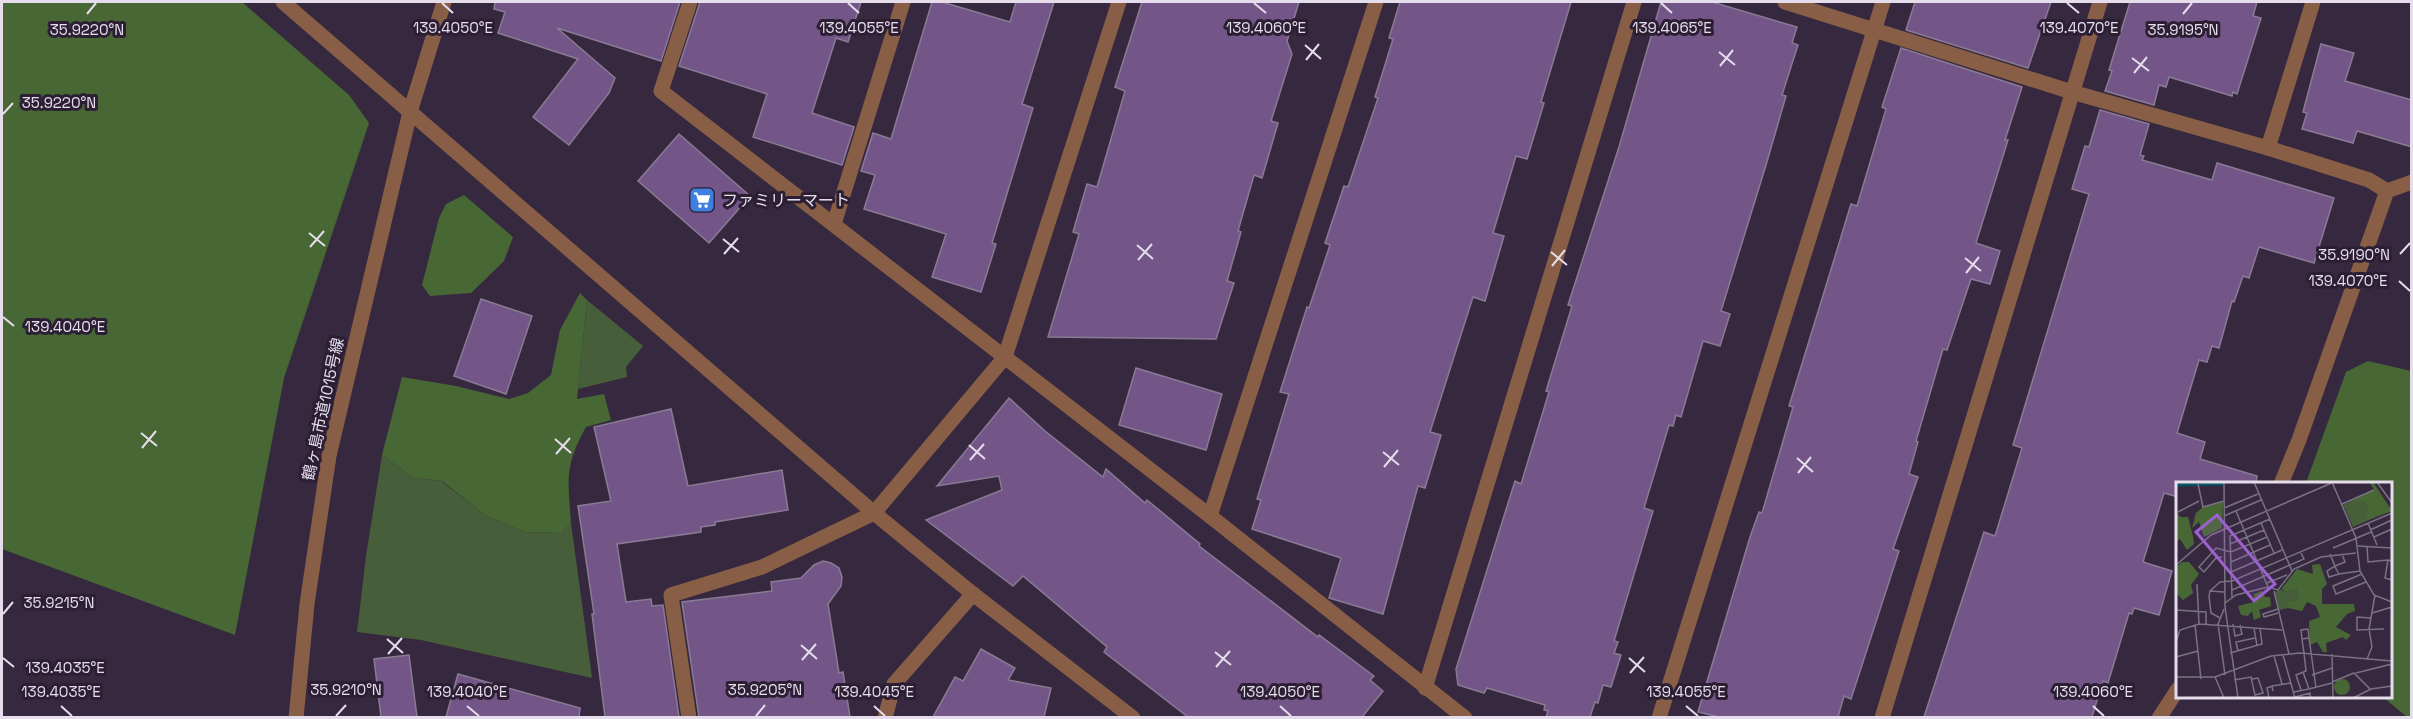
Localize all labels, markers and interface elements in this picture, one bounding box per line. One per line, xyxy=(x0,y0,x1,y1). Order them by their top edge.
text: 139.4050°E xyxy=(413,18,493,37)
text: 139.4055°E xyxy=(819,18,899,37)
text: 139.4060°E xyxy=(1226,18,1306,37)
text: 139.4065°E xyxy=(1632,18,1712,37)
text: 139.4070°E xyxy=(2039,18,2119,37)
text: 35.9220°N xyxy=(50,20,124,39)
text: 35.9195°N xyxy=(2147,20,2219,39)
text: 35.9220°N xyxy=(22,93,96,112)
supermarket icon: ファミリーマート xyxy=(687,185,717,215)
place label: ファミリーマート xyxy=(722,190,850,211)
text: 35.9190°N xyxy=(2318,245,2390,264)
text: 139.4070°E xyxy=(2308,271,2388,290)
text: 139.4040°E xyxy=(25,317,105,336)
street label: 鶴ヶ島市道1015号線 xyxy=(298,336,348,482)
inset map xyxy=(2176,482,2392,698)
text: 35.9215°N xyxy=(24,593,95,612)
text: 139.4035°E xyxy=(25,658,105,677)
text: 35.9210°N xyxy=(310,680,382,699)
text: 35.9205°N xyxy=(728,680,802,699)
text: 139.4035°E xyxy=(21,682,101,701)
text: 139.4040°E xyxy=(427,682,507,701)
text: 139.4045°E xyxy=(834,682,914,701)
text: 139.4050°E xyxy=(1240,682,1320,701)
text: 139.4055°E xyxy=(1646,682,1726,701)
text: 139.4060°E xyxy=(2053,682,2133,701)

